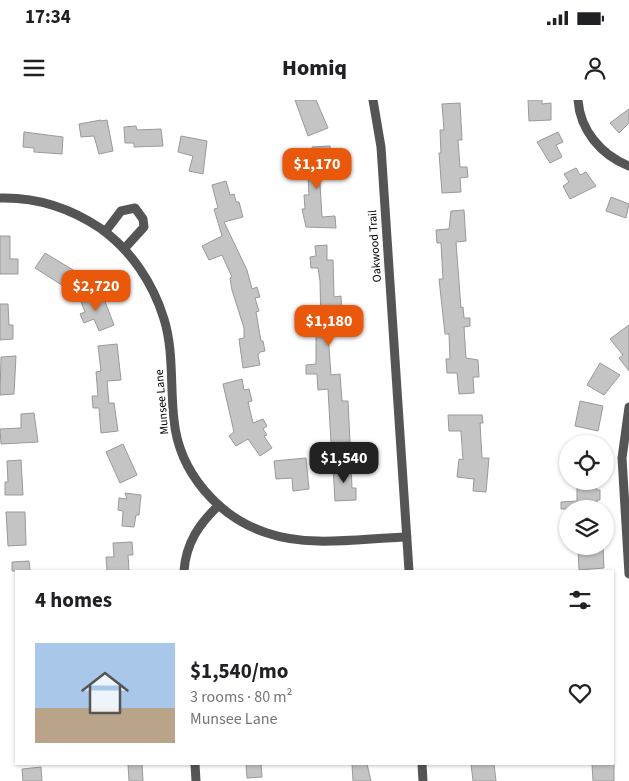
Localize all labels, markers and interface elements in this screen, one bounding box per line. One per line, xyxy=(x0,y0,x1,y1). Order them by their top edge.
text: 17:34 xyxy=(25,4,71,31)
text: Homiq xyxy=(282,52,347,84)
icon: menu xyxy=(20,54,48,82)
icon: person xyxy=(581,54,609,82)
pin: $1,170 xyxy=(276,148,358,190)
text: $1,170 xyxy=(293,153,341,175)
street label: Oakwood Trail xyxy=(364,209,386,283)
pin: $2,720 xyxy=(55,270,137,312)
text: $2,720 xyxy=(72,275,120,297)
pin: $1,180 xyxy=(288,304,370,347)
text: $1,180 xyxy=(305,310,353,332)
street label: Munsee Lane xyxy=(151,369,173,435)
map controls xyxy=(559,435,614,555)
button: locate xyxy=(559,435,614,490)
pin: $1,540 xyxy=(303,442,385,484)
text: $1,540 xyxy=(320,447,368,469)
button: layers xyxy=(559,500,614,555)
text: 4 homes xyxy=(35,585,112,615)
icon: filters xyxy=(566,586,594,614)
text: $1,540/mo xyxy=(190,656,289,686)
icon: home xyxy=(75,663,135,723)
icon: heart xyxy=(566,679,594,707)
text: 3 rooms · 80 m² xyxy=(190,686,292,708)
text: Munsee Lane xyxy=(190,708,277,730)

